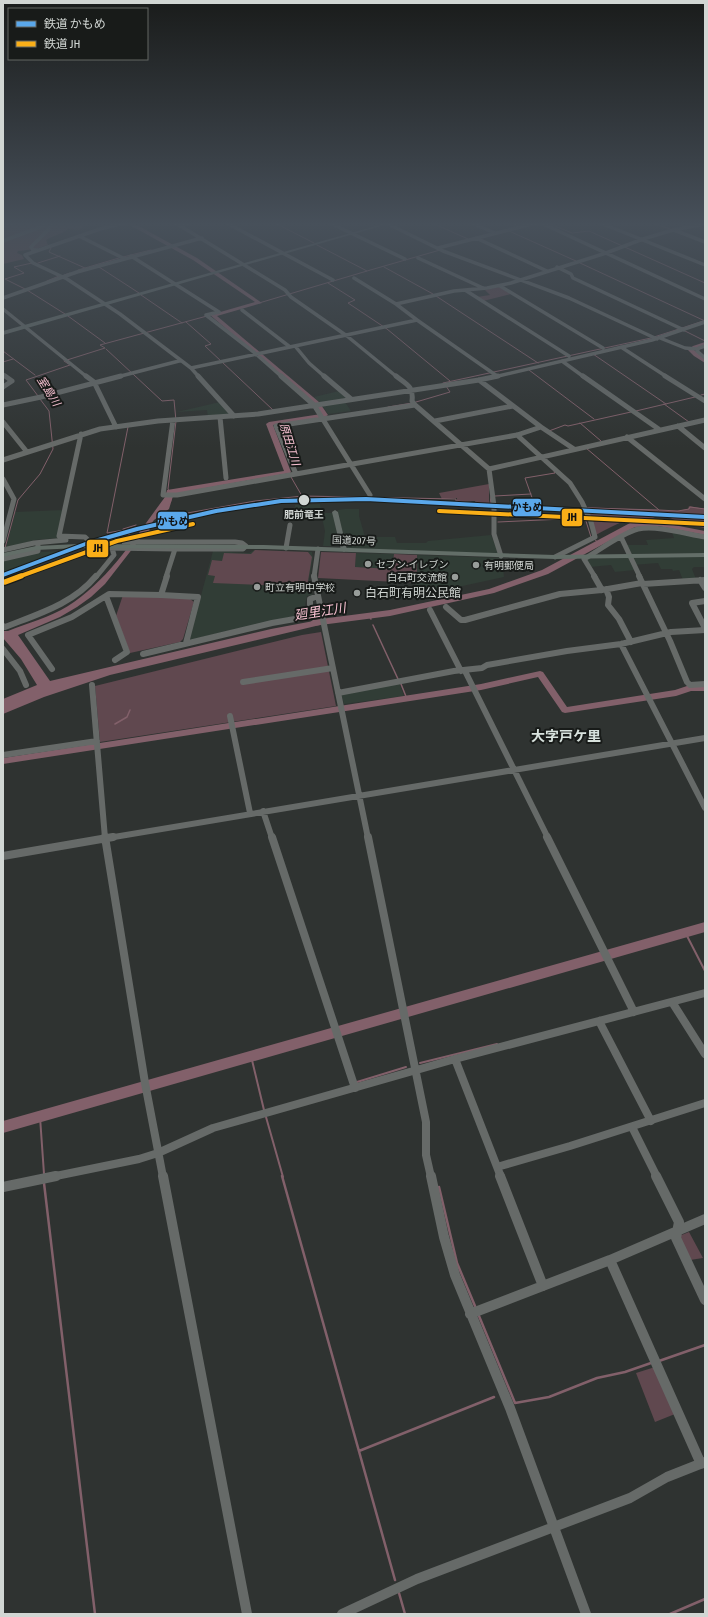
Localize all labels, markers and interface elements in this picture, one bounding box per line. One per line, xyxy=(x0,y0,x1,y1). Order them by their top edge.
legend xyxy=(8,8,148,60)
text: 鉄道 かもめ xyxy=(44,17,106,31)
text: 鉄道 JH xyxy=(44,37,80,51)
water label: 室島川 xyxy=(35,374,63,409)
water label: 原田江川 xyxy=(278,421,302,468)
marker: 肥前竜王 xyxy=(297,493,311,507)
line badge: かもめ xyxy=(512,498,542,517)
text: かもめ xyxy=(511,501,544,513)
line badge: JH xyxy=(561,508,583,527)
place label: 肥前竜王 xyxy=(284,509,324,520)
line badge: かもめ xyxy=(157,511,188,530)
text: JH xyxy=(566,511,577,523)
text: かもめ xyxy=(157,515,190,527)
street label: 国道207号 xyxy=(332,534,376,547)
line badge: JH xyxy=(86,539,109,558)
text: JH xyxy=(92,542,103,554)
marker: セブン-イレブン xyxy=(363,559,373,569)
place label: セブン-イレブン xyxy=(376,559,449,570)
marker: 有明郵便局 xyxy=(471,560,481,570)
place label: 有明郵便局 xyxy=(484,560,534,571)
place label: 白石町交流館 xyxy=(387,572,447,583)
marker: 白石町交流館 xyxy=(450,572,460,582)
marker: 町立有明中学校 xyxy=(252,582,262,592)
place label: 町立有明中学校 xyxy=(265,582,335,593)
place label: 白石町有明公民館 xyxy=(365,586,461,600)
marker: 白石町有明公民館 xyxy=(352,588,362,598)
water label: 廻里江川 xyxy=(293,600,349,623)
district label: 大字戸ケ里 xyxy=(531,728,601,744)

